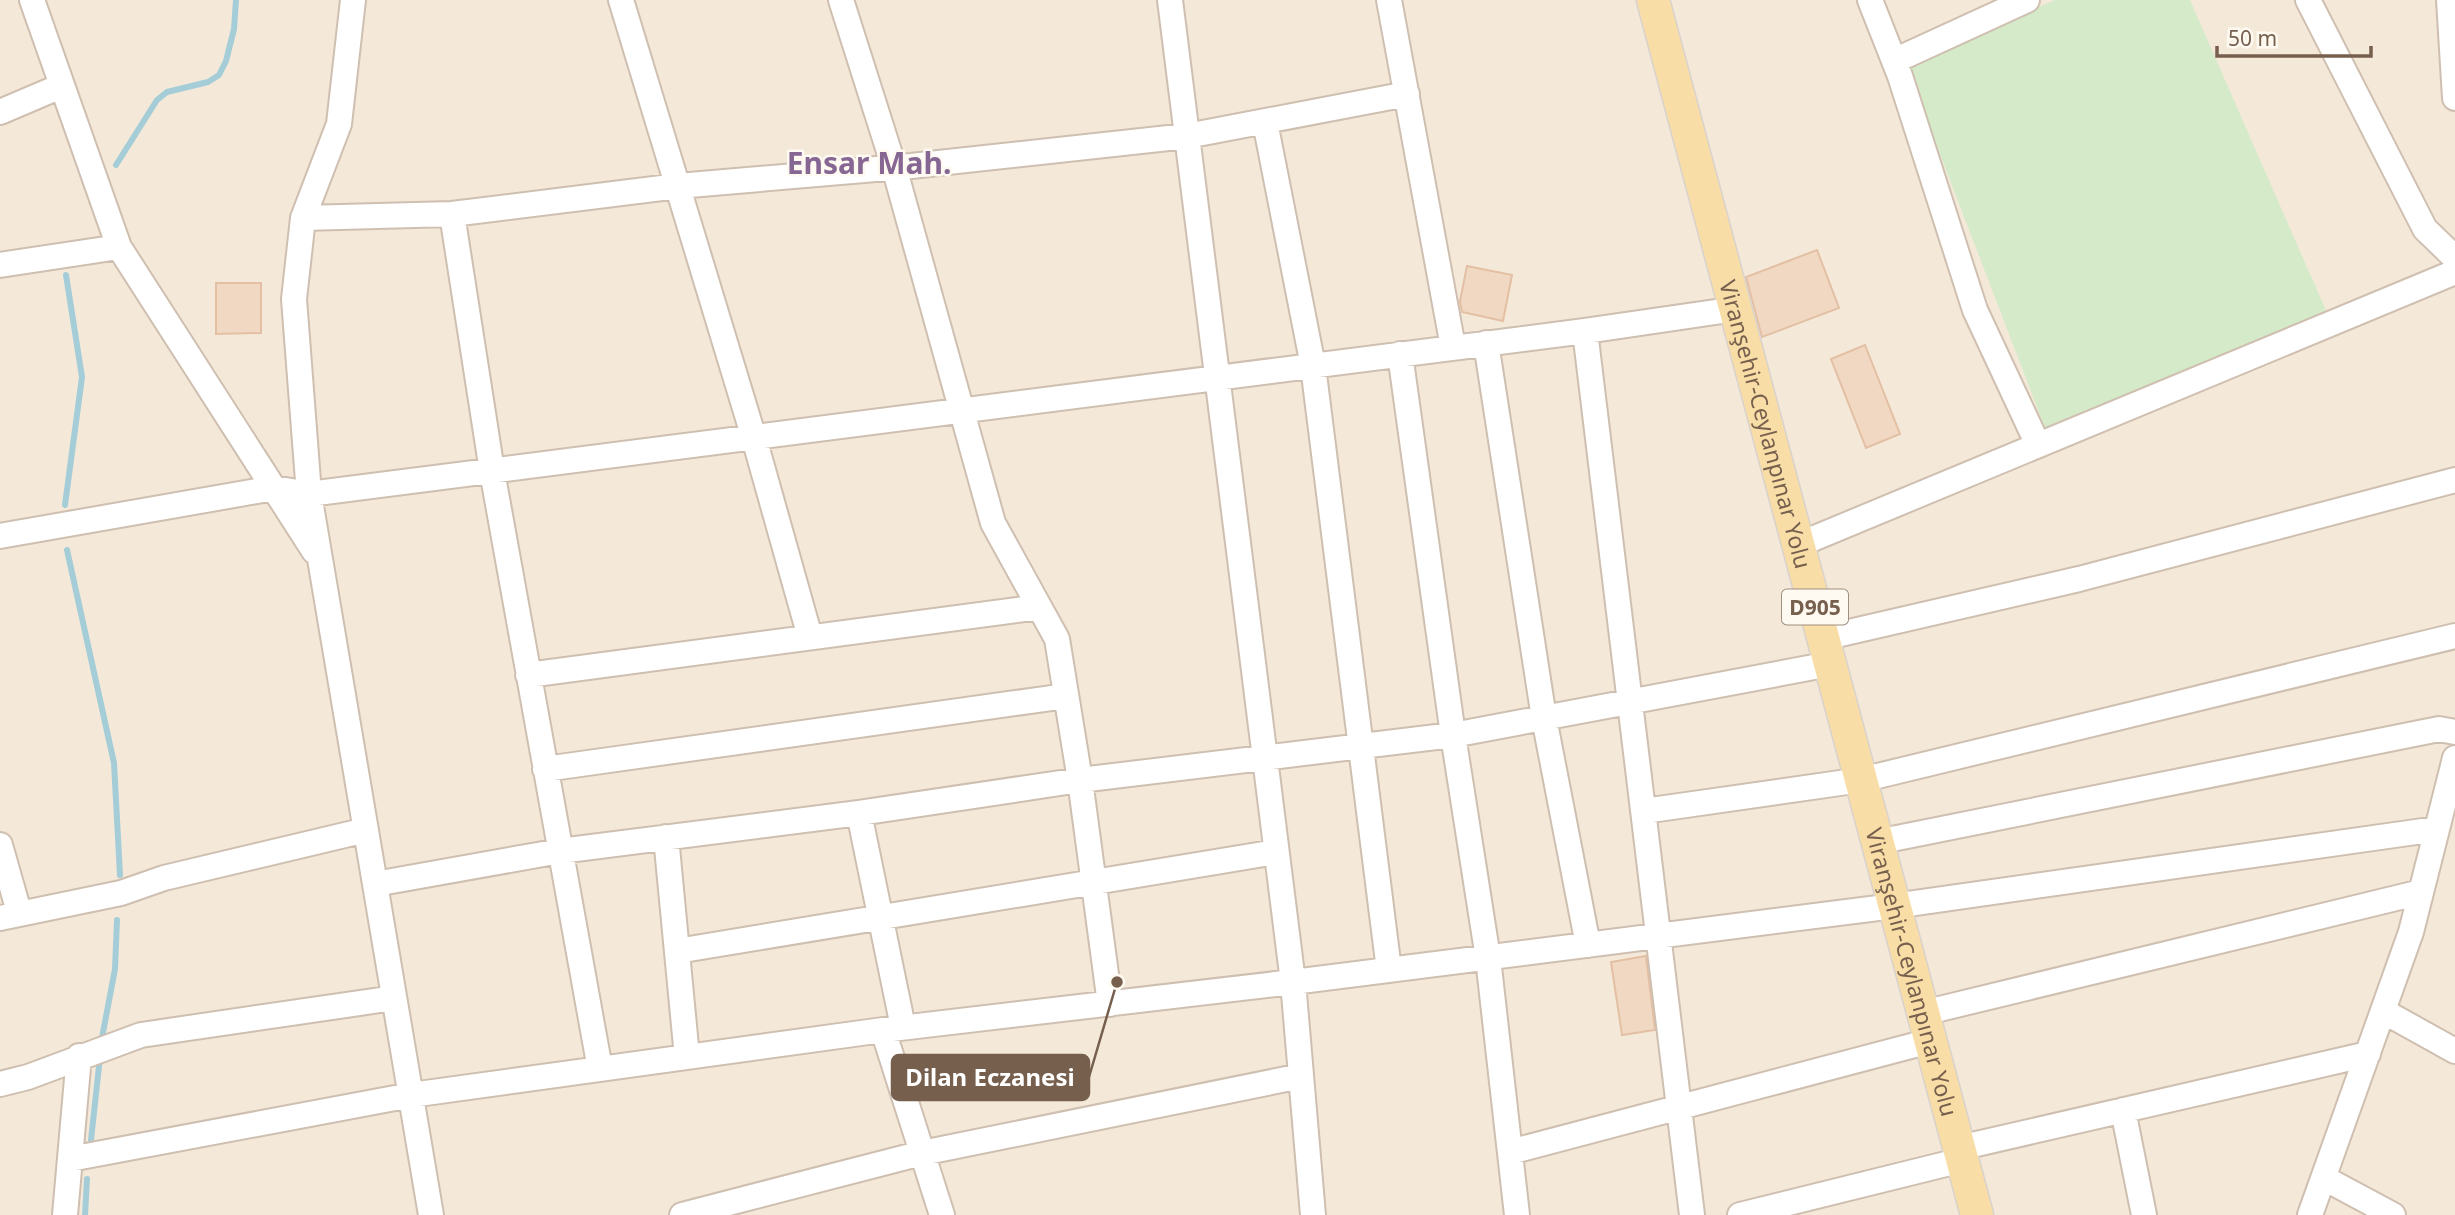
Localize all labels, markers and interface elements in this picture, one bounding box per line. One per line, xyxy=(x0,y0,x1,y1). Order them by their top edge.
scale bar xyxy=(2217,14,2371,58)
text: 50 m xyxy=(2228,24,2277,52)
district label: Ensar Mah. xyxy=(787,142,951,183)
street label: Viranşehir-Ceylanpınar Yolu xyxy=(1712,276,1820,572)
road number: D905 xyxy=(1782,590,1848,624)
street label: Viranşehir-Ceylanpınar Yolu xyxy=(1858,824,1966,1120)
callout: Dilan Eczanesi xyxy=(892,1055,1089,1100)
text: Dilan Eczanesi xyxy=(905,1060,1075,1093)

